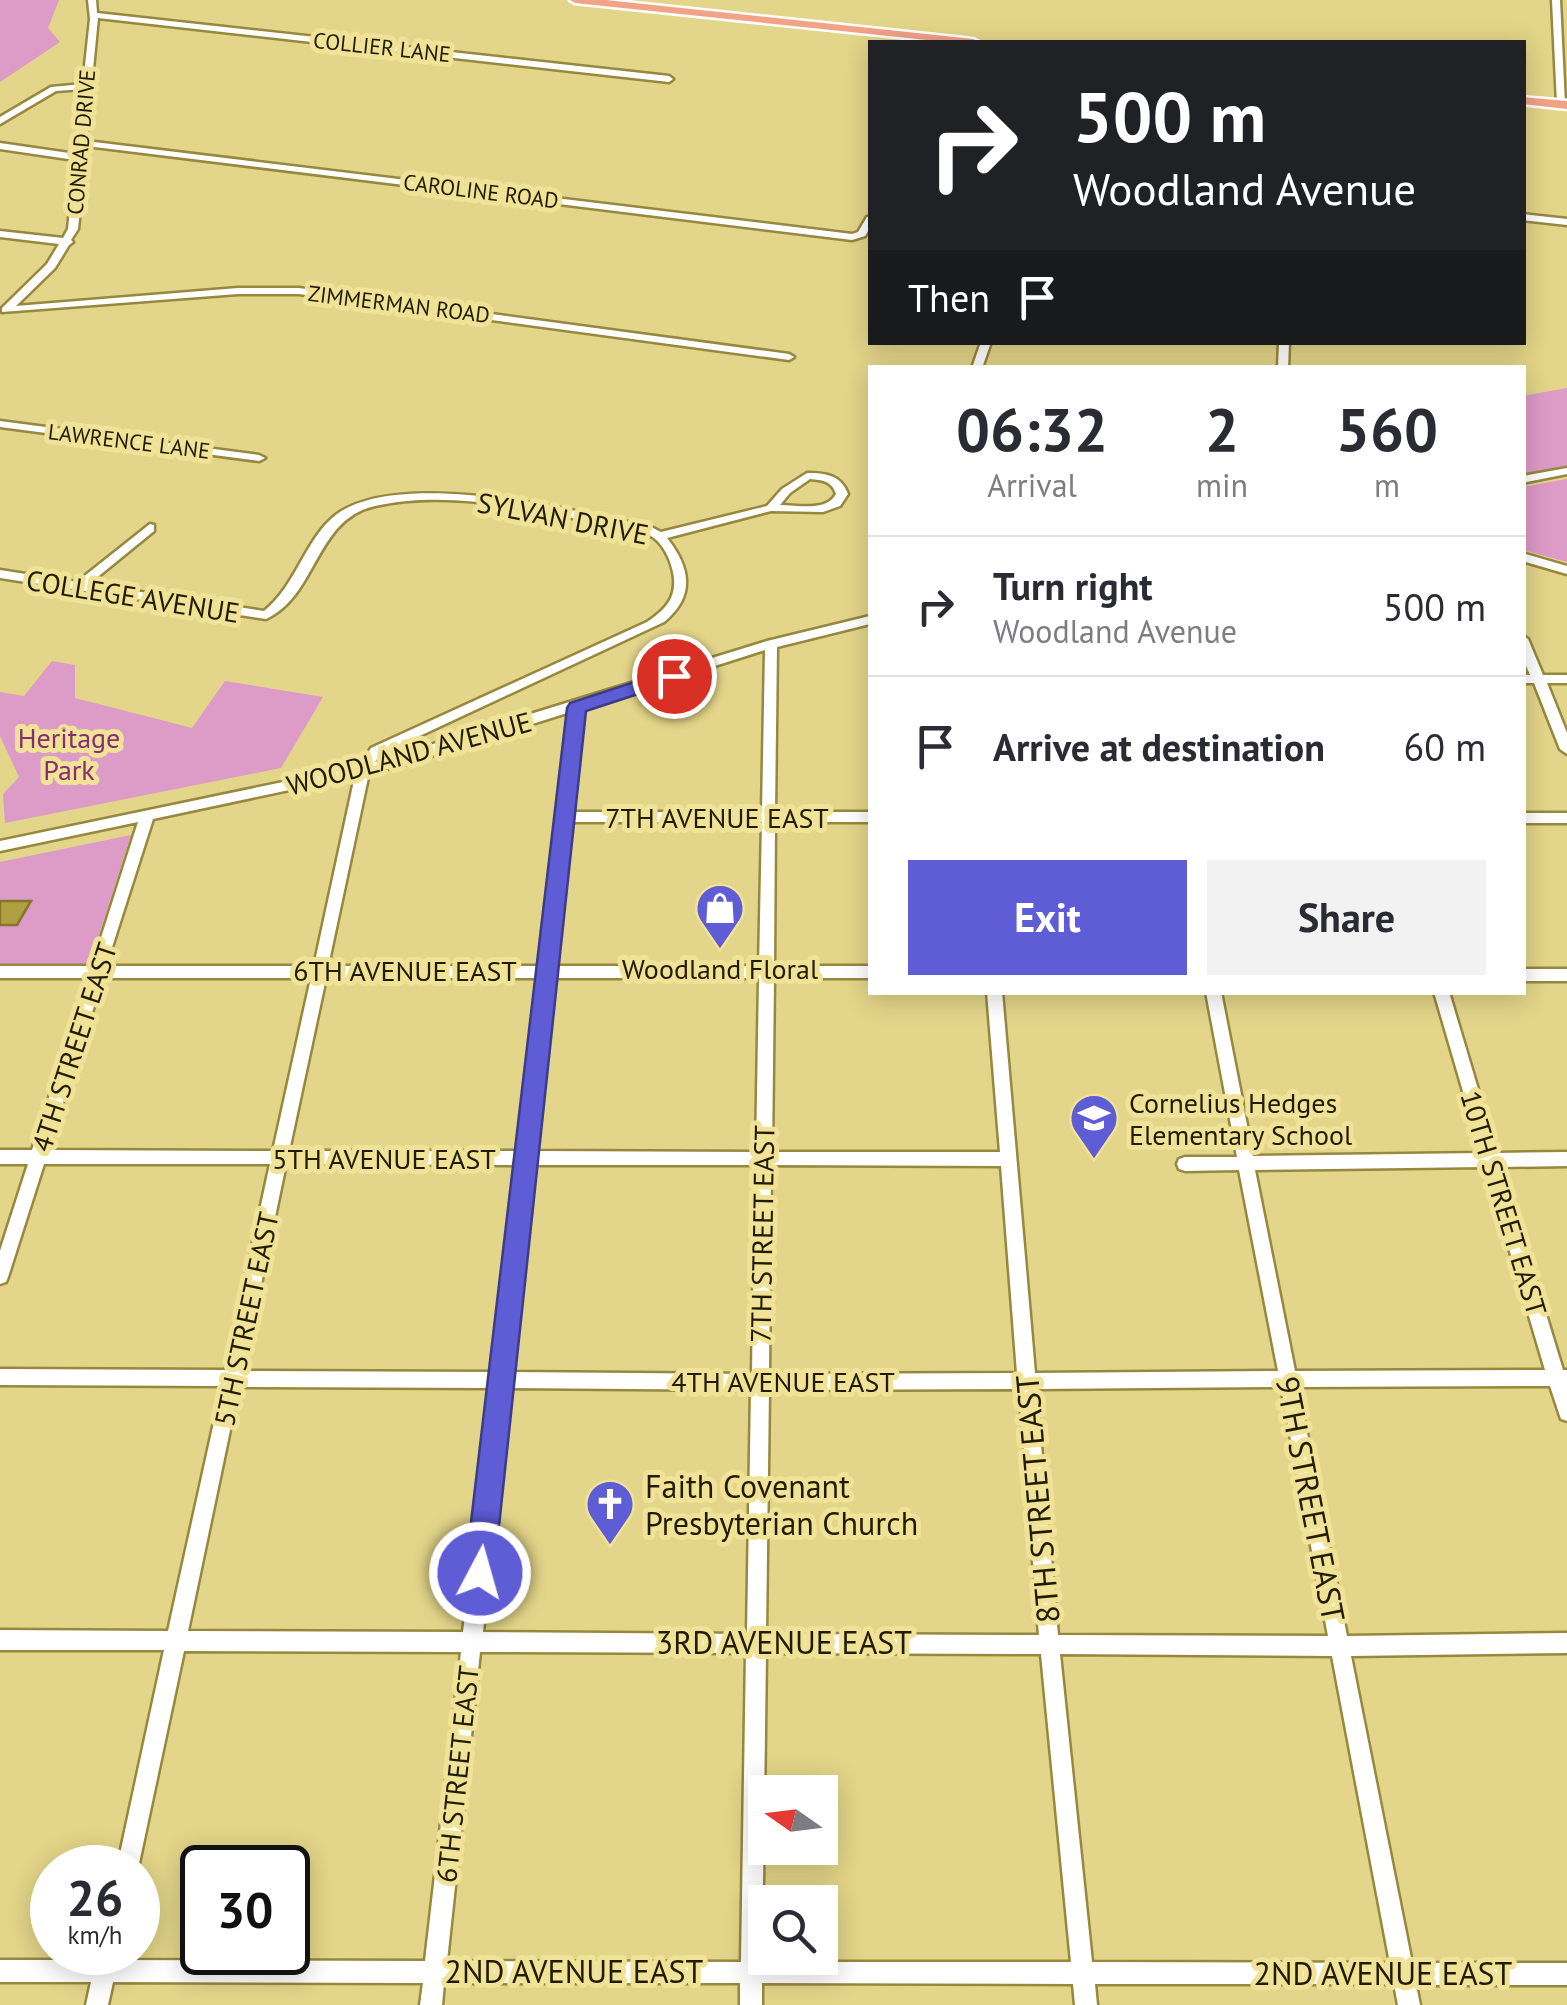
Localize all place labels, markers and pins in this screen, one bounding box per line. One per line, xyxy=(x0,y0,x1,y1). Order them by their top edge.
pin xyxy=(632,634,717,719)
shop icon: Woodland Floral xyxy=(694,882,746,950)
place label: Woodland Floral xyxy=(622,950,818,987)
place label: Cornelius Hedges Elementary School xyxy=(1129,1084,1352,1153)
school or university icon: Cornelius Hedges Elementary School xyxy=(1068,1092,1120,1160)
place label: Faith Covenant Presbyterian Church xyxy=(645,1465,918,1544)
church icon: Faith Covenant Presbyterian Church xyxy=(584,1478,636,1546)

